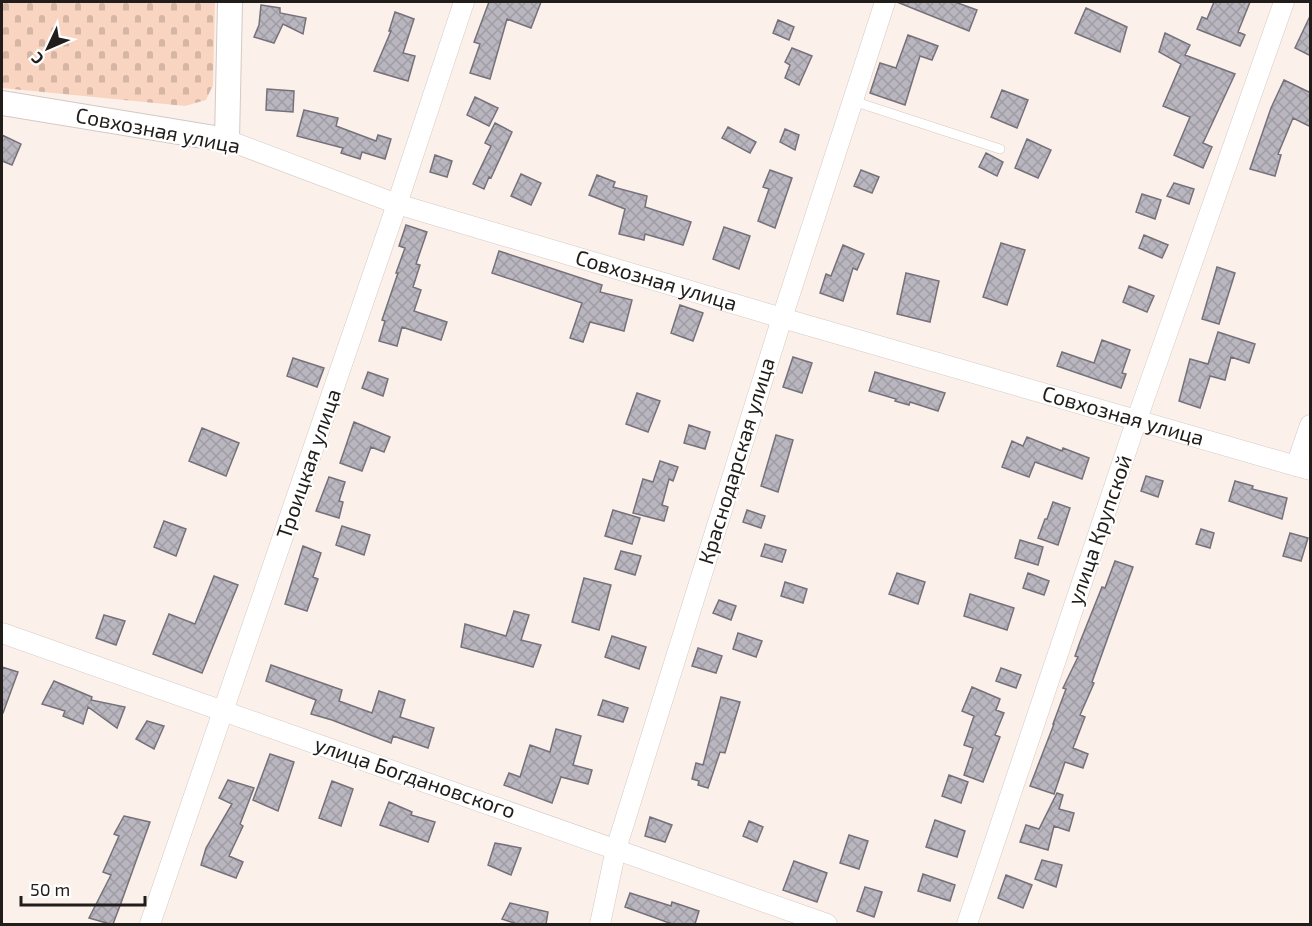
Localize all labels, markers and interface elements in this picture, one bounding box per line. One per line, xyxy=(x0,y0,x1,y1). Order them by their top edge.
north arrow xyxy=(18,18,78,78)
text: С xyxy=(27,49,47,69)
street label: Совхозная улица xyxy=(74,101,243,159)
street label: Совхозная улица xyxy=(573,244,740,315)
street label: Краснодарская улица xyxy=(692,354,780,567)
street label: Совхозная улица xyxy=(1040,380,1207,450)
street label: Троицкая улица xyxy=(270,385,346,542)
street label: улица Крупской xyxy=(1061,451,1137,608)
street label: улица Богдановского xyxy=(311,730,519,824)
scale bar xyxy=(21,869,146,907)
text: 50 m xyxy=(30,878,70,900)

